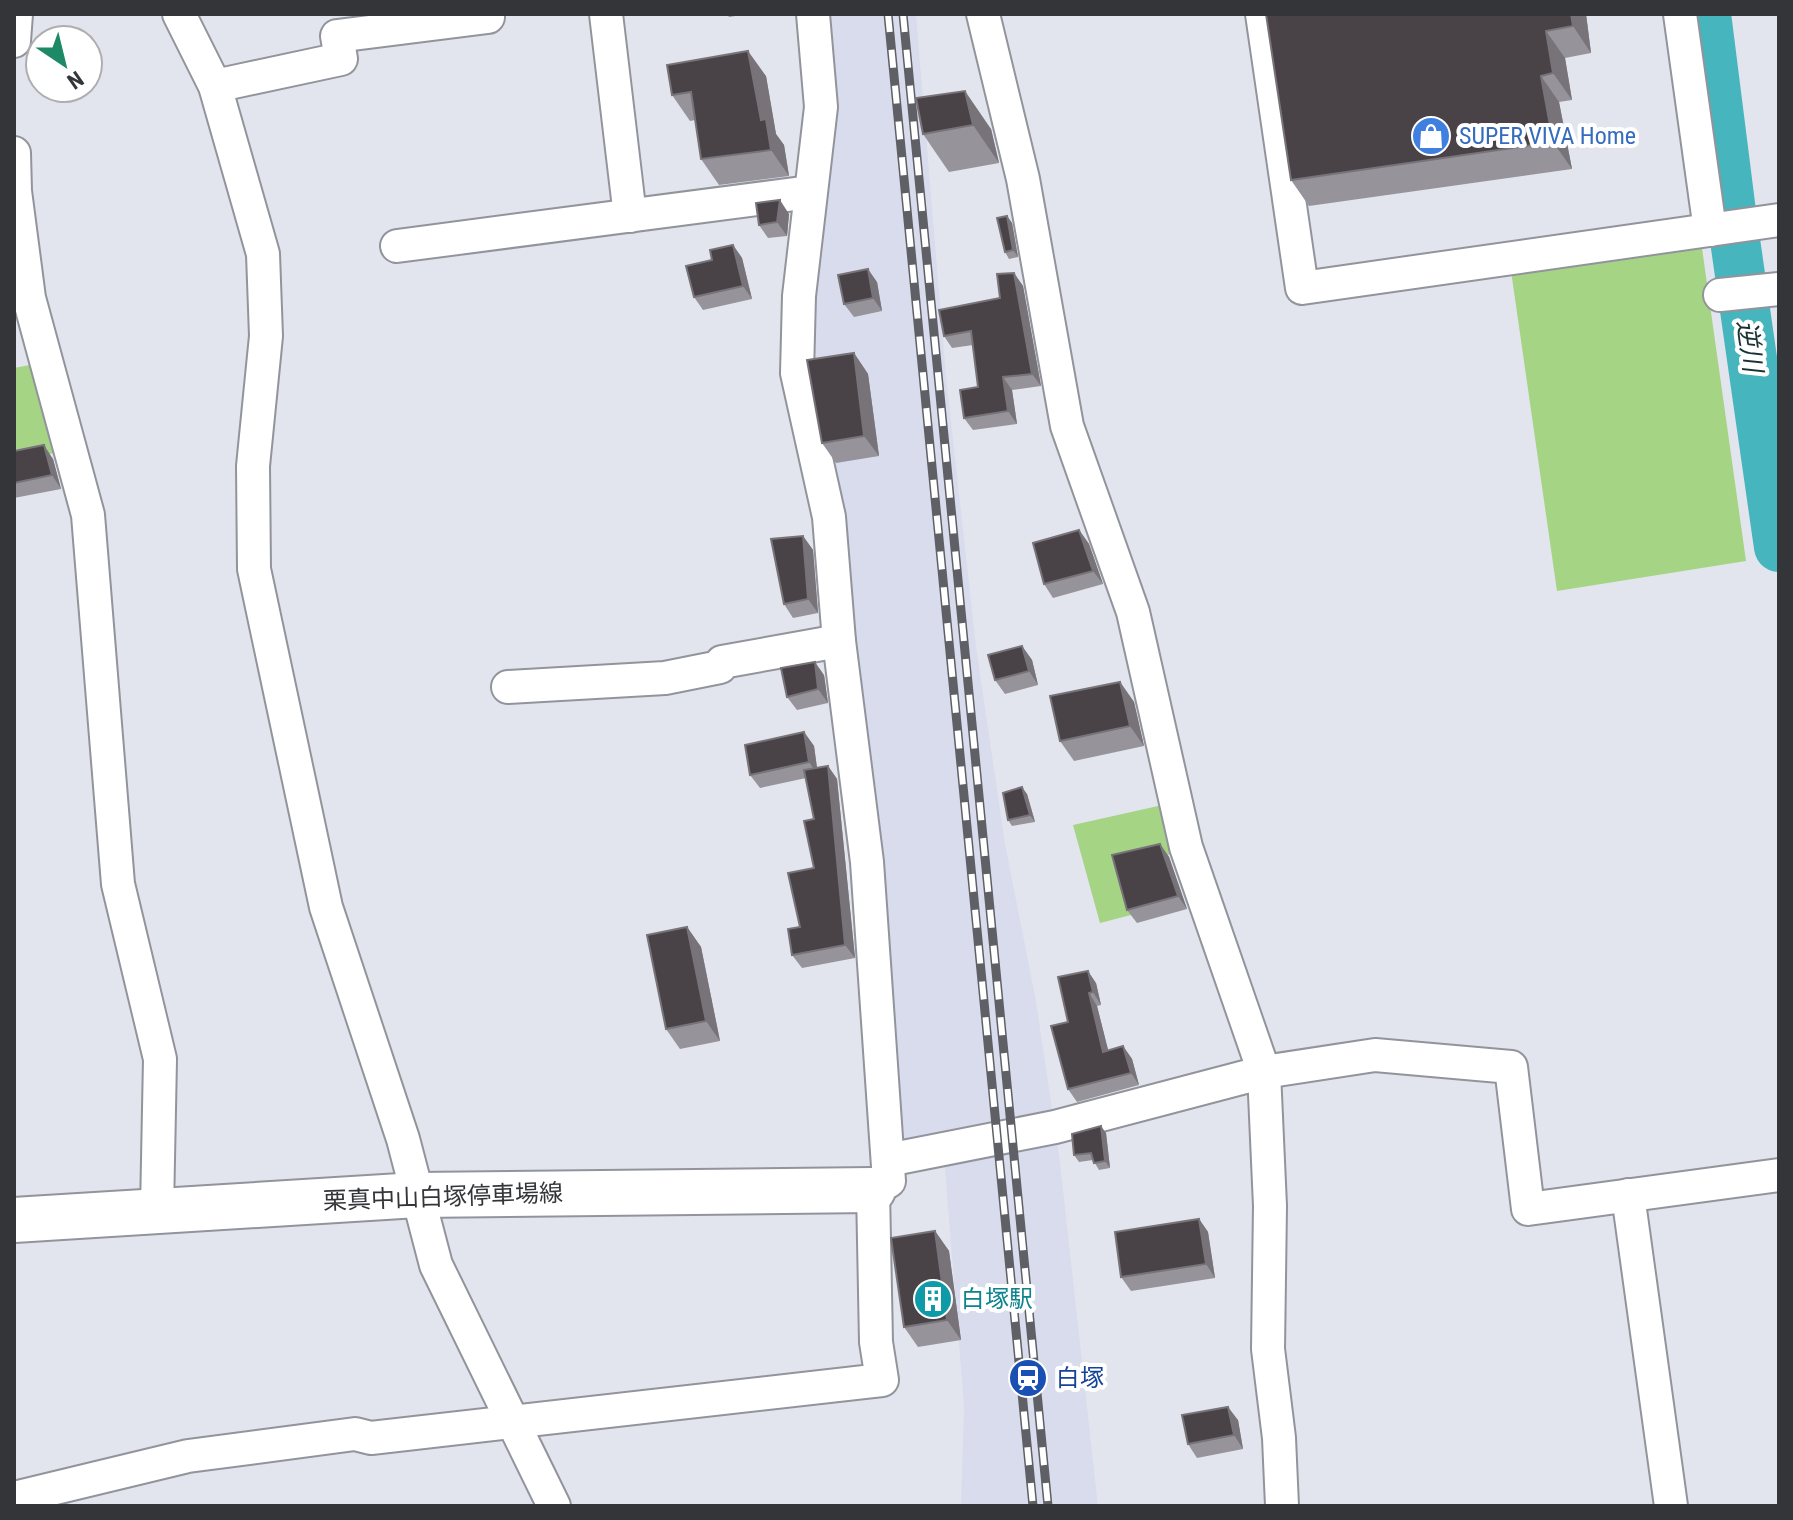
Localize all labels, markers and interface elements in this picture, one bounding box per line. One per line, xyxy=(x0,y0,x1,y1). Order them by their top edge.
north arrow xyxy=(24,24,104,104)
text: N xyxy=(62,66,88,94)
shop icon: SUPER VIVA Home xyxy=(1410,115,1452,157)
place label: SUPER VIVA Home xyxy=(1459,122,1636,150)
water label: 逆川 xyxy=(1732,318,1769,377)
street label: 栗真中山白塚停車場線 xyxy=(323,1179,563,1215)
building icon: 白塚駅 xyxy=(912,1278,954,1320)
place label: 白塚駅 xyxy=(961,1285,1033,1313)
station icon: 白塚 xyxy=(1007,1357,1049,1399)
place label: 白塚 xyxy=(1056,1364,1104,1392)

